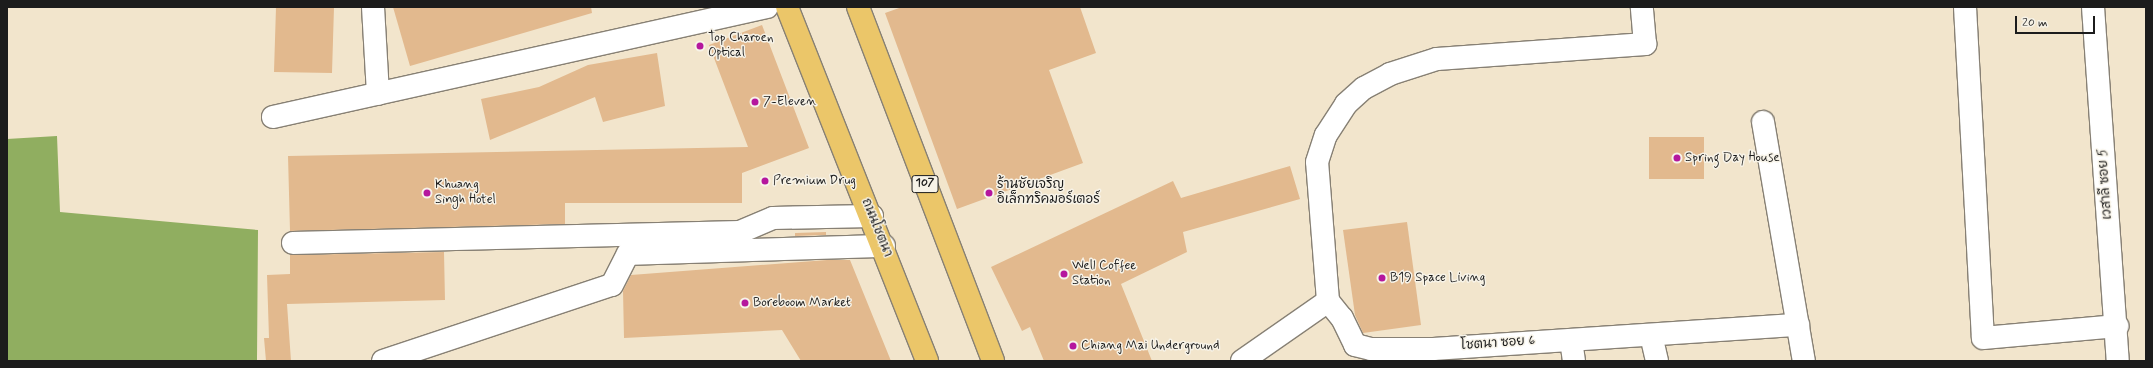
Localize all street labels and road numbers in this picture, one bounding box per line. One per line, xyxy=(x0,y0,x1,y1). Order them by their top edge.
street label: เวสาลี ซอย 5 xyxy=(2096,148,2116,220)
road number: 107 xyxy=(911,174,939,194)
street label: ถนนโชตนา xyxy=(857,196,895,260)
street label: โชตนา ซอย 6 xyxy=(1460,334,1536,354)

